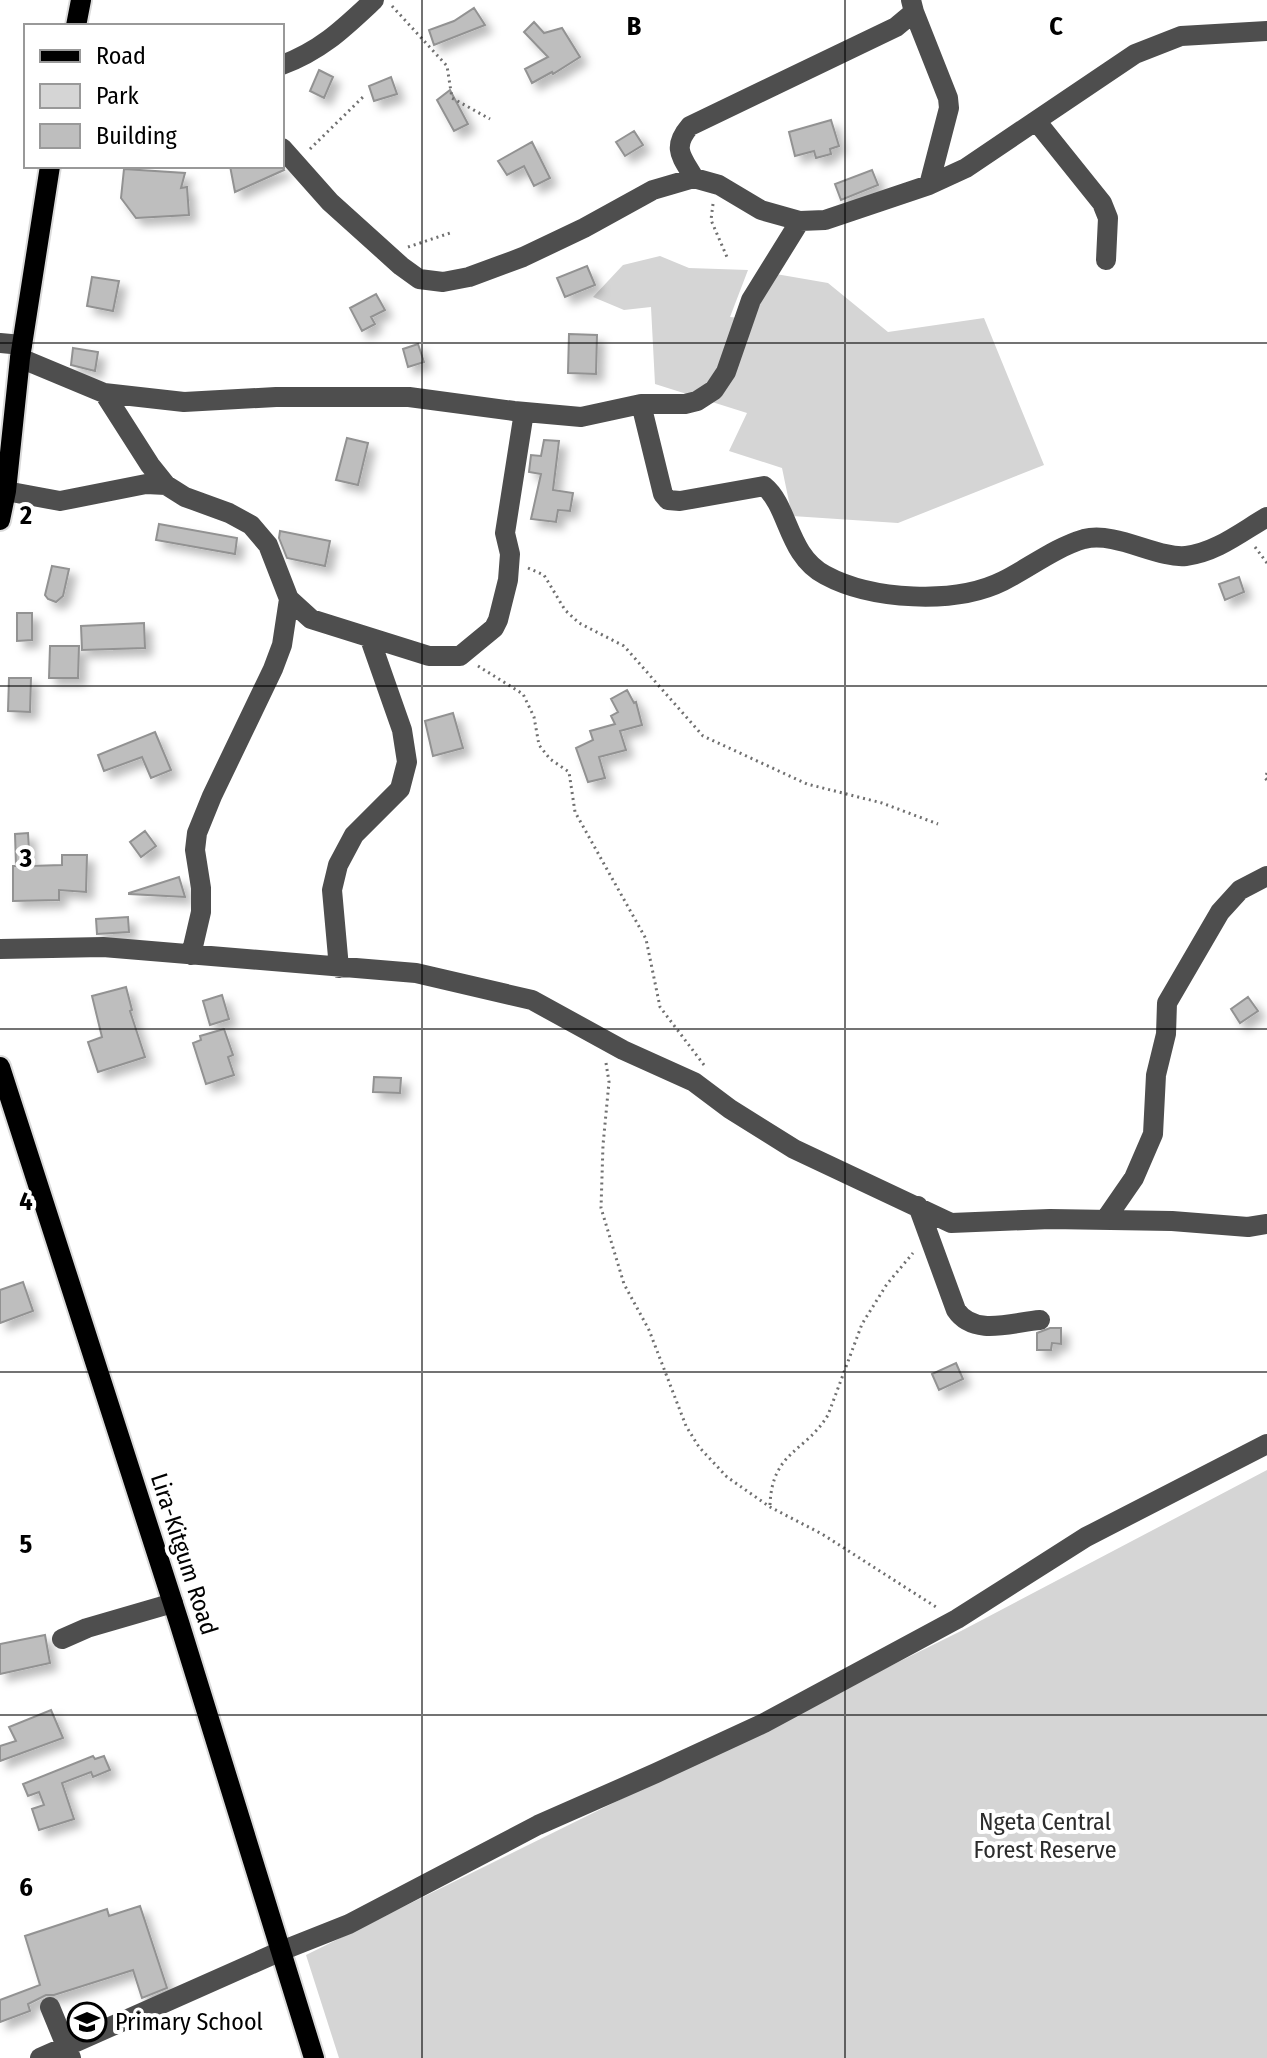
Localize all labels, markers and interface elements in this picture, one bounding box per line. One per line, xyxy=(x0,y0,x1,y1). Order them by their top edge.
text: B xyxy=(627,11,642,42)
text: C xyxy=(1049,11,1063,42)
legend xyxy=(24,24,284,168)
text: Road xyxy=(96,42,146,70)
text: Park xyxy=(96,82,139,110)
text: Building xyxy=(96,122,178,150)
text: 2 xyxy=(19,500,32,531)
text: 3 xyxy=(19,843,32,874)
text: 4 xyxy=(19,1186,33,1217)
street label: Lira-Kitgum Road xyxy=(145,1470,223,1638)
text: 5 xyxy=(20,1529,33,1560)
park label: Ngeta Central Forest Reserve xyxy=(973,1808,1117,1864)
text: 6 xyxy=(19,1872,33,1903)
school or university icon: Primary School xyxy=(66,2001,108,2043)
place label: Primary School xyxy=(115,2008,263,2036)

